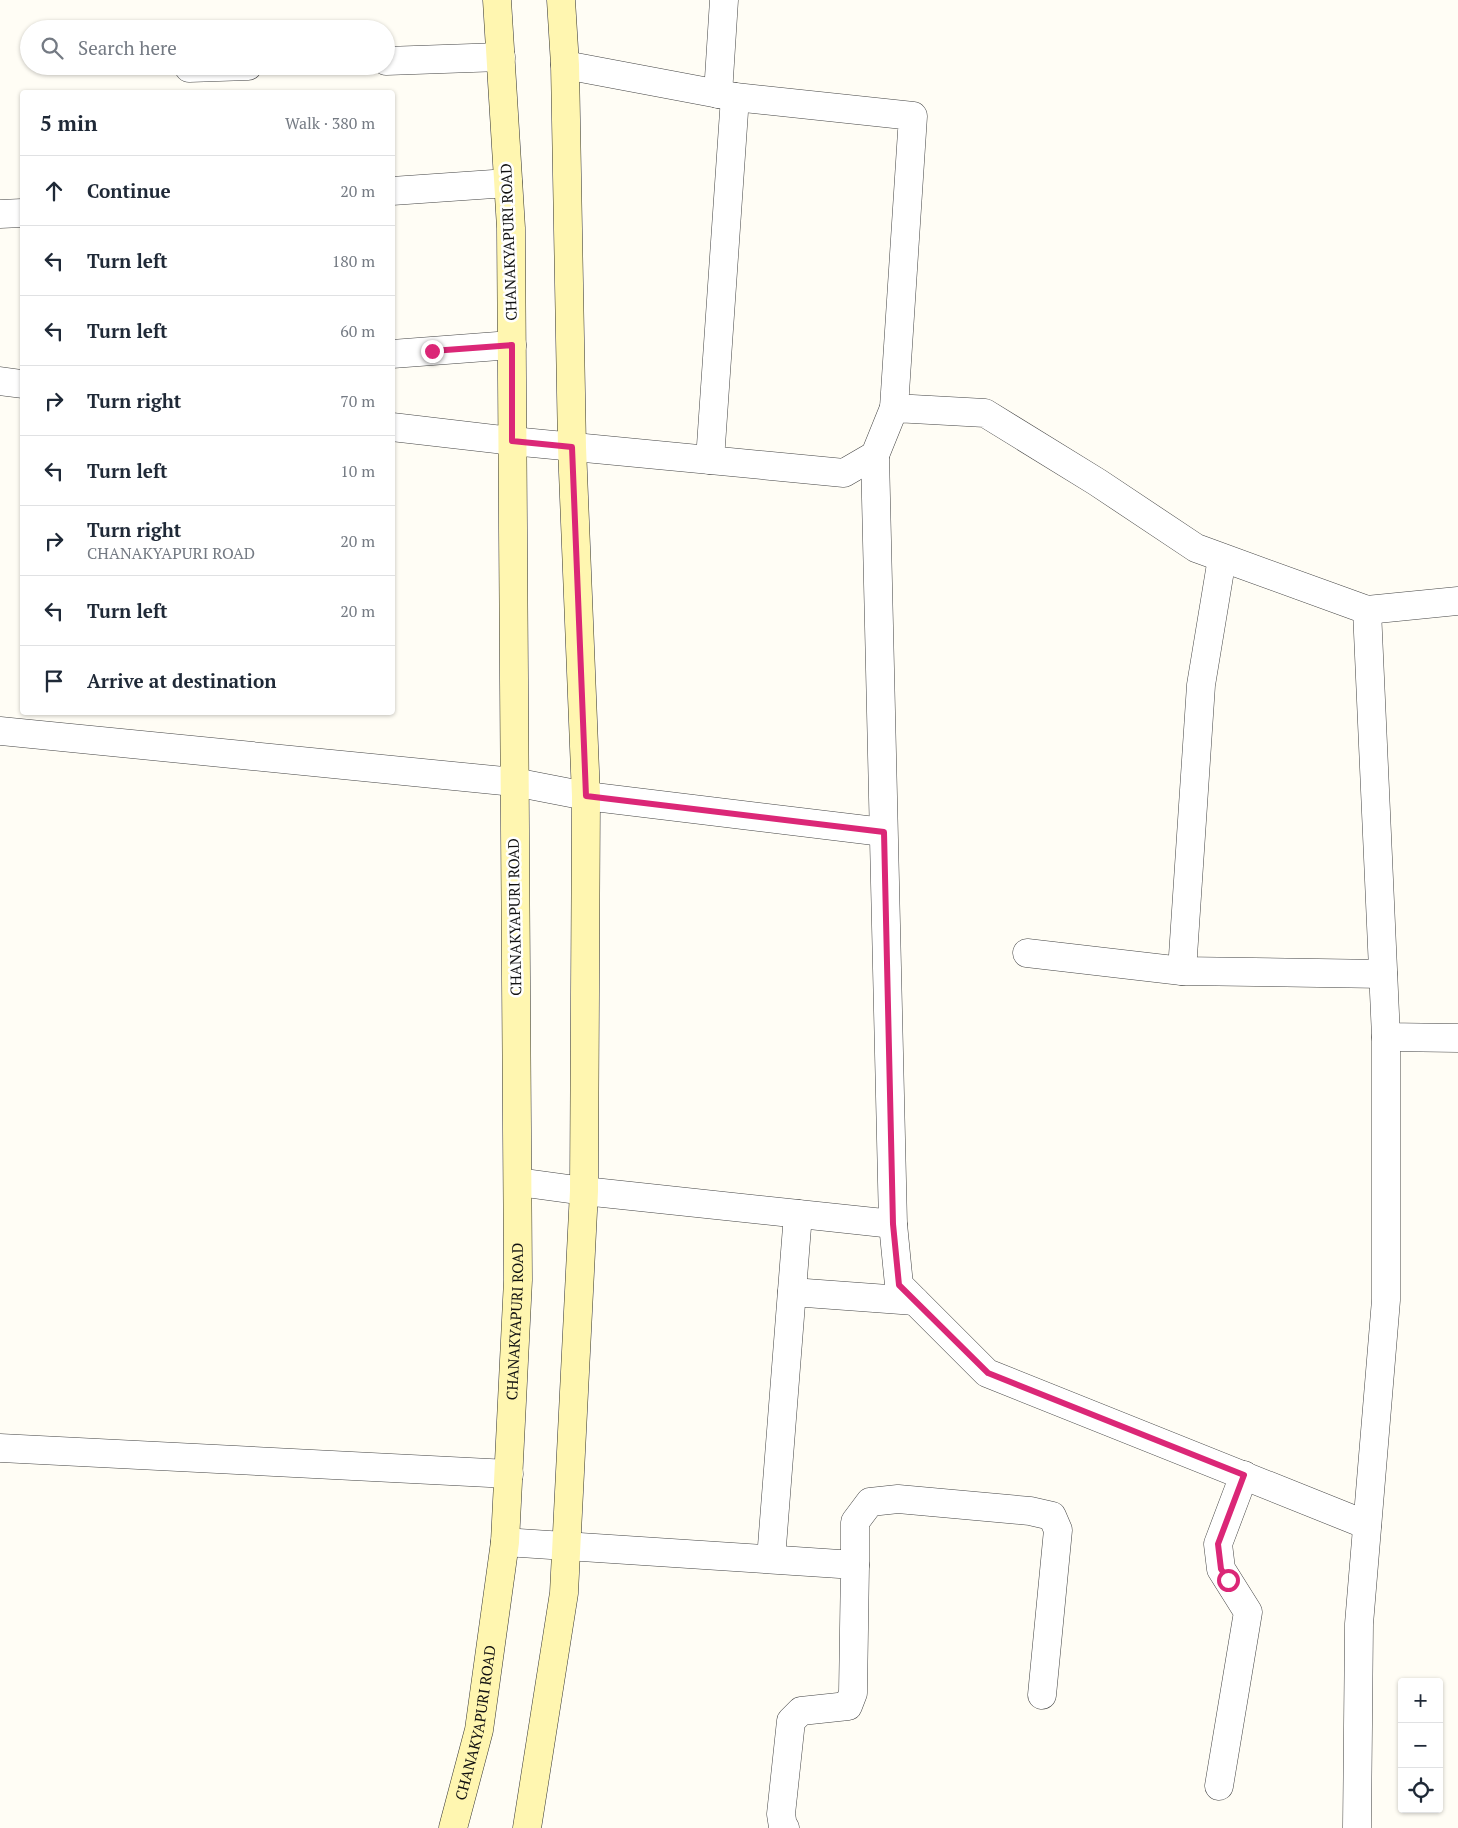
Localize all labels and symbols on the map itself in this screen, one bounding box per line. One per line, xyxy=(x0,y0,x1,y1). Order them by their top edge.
street label: CHANAKYAPURI ROAD xyxy=(495,163,521,321)
route end xyxy=(421,340,444,363)
street label: CHANAKYAPURI ROAD xyxy=(503,838,525,996)
street label: CHANAKYAPURI ROAD xyxy=(501,1243,527,1401)
route start xyxy=(1217,1569,1240,1592)
street label: CHANAKYAPURI ROAD xyxy=(450,1644,500,1802)

